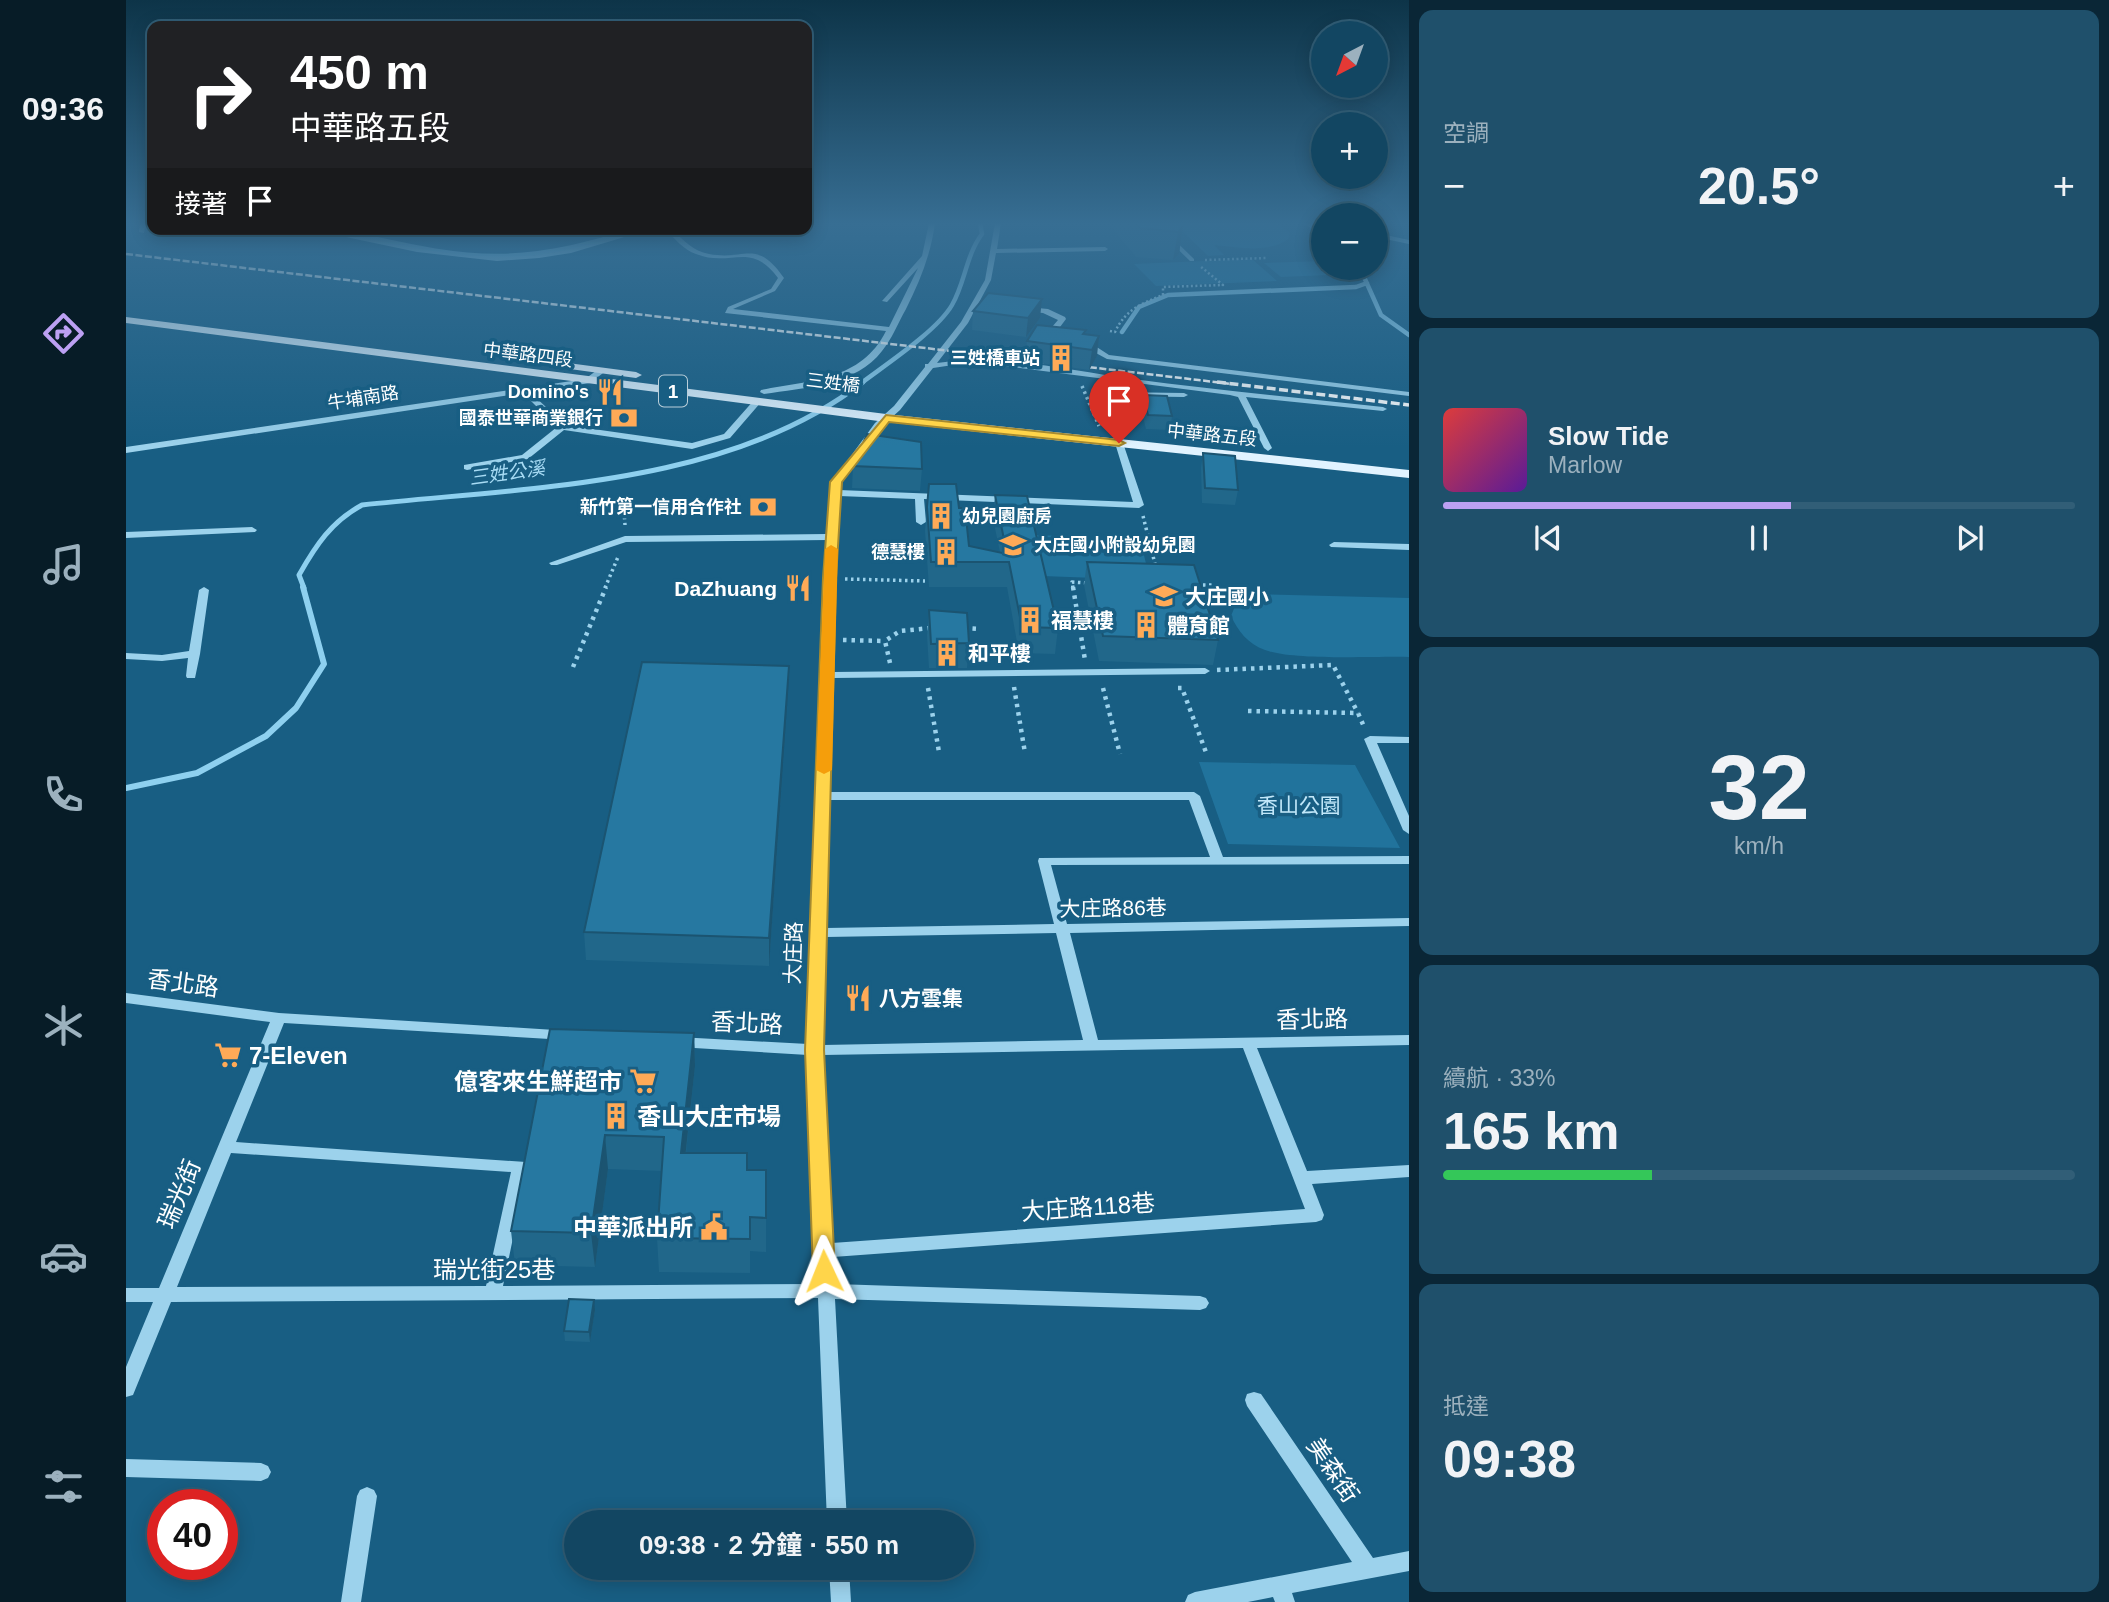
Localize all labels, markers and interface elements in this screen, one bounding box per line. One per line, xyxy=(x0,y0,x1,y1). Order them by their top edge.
north arrow xyxy=(1311,21,1388,98)
map controls xyxy=(1311,21,1388,280)
text: 450 m xyxy=(290,45,429,99)
icon: right xyxy=(175,49,266,140)
text: 09:36 xyxy=(22,91,104,127)
text: 中華路五段 xyxy=(290,110,450,146)
button: + xyxy=(1311,112,1388,189)
text: 空調 xyxy=(1443,120,1489,146)
text: 20.5° xyxy=(1698,157,1820,215)
text: − xyxy=(1443,165,1465,207)
text: + xyxy=(2053,165,2075,207)
icon: arrive xyxy=(241,182,279,220)
text: 接著 xyxy=(175,189,227,219)
button: − xyxy=(1311,203,1388,280)
icon: directions xyxy=(39,309,88,358)
street label: 中華路四段 xyxy=(482,340,574,370)
building icon: 三姓橋車站 xyxy=(1046,343,1076,373)
place label: 三姓橋車站 xyxy=(950,348,1040,368)
street label: 三姓橋 xyxy=(805,370,861,396)
pin xyxy=(1089,371,1149,443)
road number: 1 xyxy=(659,376,687,406)
restaurant icon: Domino's xyxy=(595,377,625,407)
street label: 牛埔南路 xyxy=(326,382,400,414)
place label: Domino's xyxy=(508,382,589,402)
icon: arrive xyxy=(1100,382,1138,420)
bank icon: 國泰世華商業銀行 xyxy=(609,403,639,433)
place label: 國泰世華商業銀行 xyxy=(459,407,603,428)
street label: 中華路五段 xyxy=(1166,420,1258,450)
text: Slow Tide xyxy=(1548,421,1669,451)
text: Marlow xyxy=(1548,452,1622,478)
water label: 三姓公溪 xyxy=(468,457,549,489)
bank icon: 新竹第一信用合作社 xyxy=(748,492,778,522)
place label: 新竹第一信用合作社 xyxy=(580,496,742,517)
building icon: 幼兒園廚房 xyxy=(926,501,956,531)
place label: 幼兒園廚房 xyxy=(962,506,1052,526)
icon: previous xyxy=(1529,519,1567,557)
icon: pause xyxy=(1740,519,1778,557)
icon: next xyxy=(1951,519,1989,557)
school or university icon: 大庄國小附設幼兒園 xyxy=(998,530,1028,560)
place label: 大庄國小附設幼兒園 xyxy=(1034,535,1196,555)
building icon: 德慧樓 xyxy=(931,537,961,567)
icon: music xyxy=(39,540,88,589)
place label: 德慧樓 xyxy=(871,542,925,562)
restaurant icon: DaZhuang xyxy=(783,573,813,603)
place label: DaZhuang xyxy=(674,577,777,600)
school or university icon: 大庄國小 xyxy=(1149,581,1179,611)
place label: 大庄國小 xyxy=(1185,585,1269,608)
building icon: 福慧樓 xyxy=(1015,605,1045,635)
place label: 福慧樓 xyxy=(1051,609,1114,632)
building icon: 體育館 xyxy=(1131,610,1161,640)
place label: 體育館 xyxy=(1167,614,1230,637)
building icon: 和平樓 xyxy=(932,638,962,668)
place label: 和平樓 xyxy=(968,642,1031,665)
text: 32 xyxy=(1708,737,1810,838)
icon: phone xyxy=(39,770,88,819)
park label: 香山公園 xyxy=(1257,794,1341,817)
text: km/h xyxy=(1734,833,1784,859)
street label: 大庄路86巷 xyxy=(1059,896,1167,920)
street label: 大庄路 xyxy=(780,921,806,985)
street label: 香北路 xyxy=(145,965,221,1001)
restaurant icon: 八方雲集 xyxy=(843,983,873,1013)
place label: 八方雲集 xyxy=(879,987,963,1010)
icon: climate xyxy=(39,1001,88,1050)
street label: 香北路 xyxy=(1276,1005,1348,1033)
street label: 香北路 xyxy=(710,1008,784,1038)
supermarket icon: 7-Eleven xyxy=(213,1040,243,1070)
place label: 7-Eleven xyxy=(249,1042,348,1069)
text: 續航 · 33% xyxy=(1443,1065,1555,1091)
supermarket icon: 億客來生鮮超市 xyxy=(628,1066,658,1096)
place label: 億客來生鮮超市 xyxy=(454,1068,622,1095)
building icon: 香山大庄市場 xyxy=(601,1101,631,1131)
text: 165 km xyxy=(1443,1102,1619,1160)
place label: 香山大庄市場 xyxy=(637,1103,781,1130)
street label: 瑞光街 xyxy=(153,1156,205,1232)
street label: 大庄路118巷 xyxy=(1020,1189,1156,1225)
public building icon: 中華派出所 xyxy=(699,1212,729,1242)
place label: 中華派出所 xyxy=(573,1214,693,1241)
icon: car xyxy=(39,1232,88,1281)
position arrow xyxy=(787,1234,861,1308)
street label: 瑞光街25巷 xyxy=(433,1256,555,1283)
text: 抵達 xyxy=(1443,1393,1489,1419)
text: 09:38 xyxy=(1443,1430,1576,1488)
street label: 美森街 xyxy=(1302,1433,1364,1507)
icon: filters xyxy=(39,1462,88,1511)
speed limit sign: 40 xyxy=(147,1489,238,1580)
text: 09:38 · 2 分鐘 · 550 m xyxy=(639,1530,899,1560)

